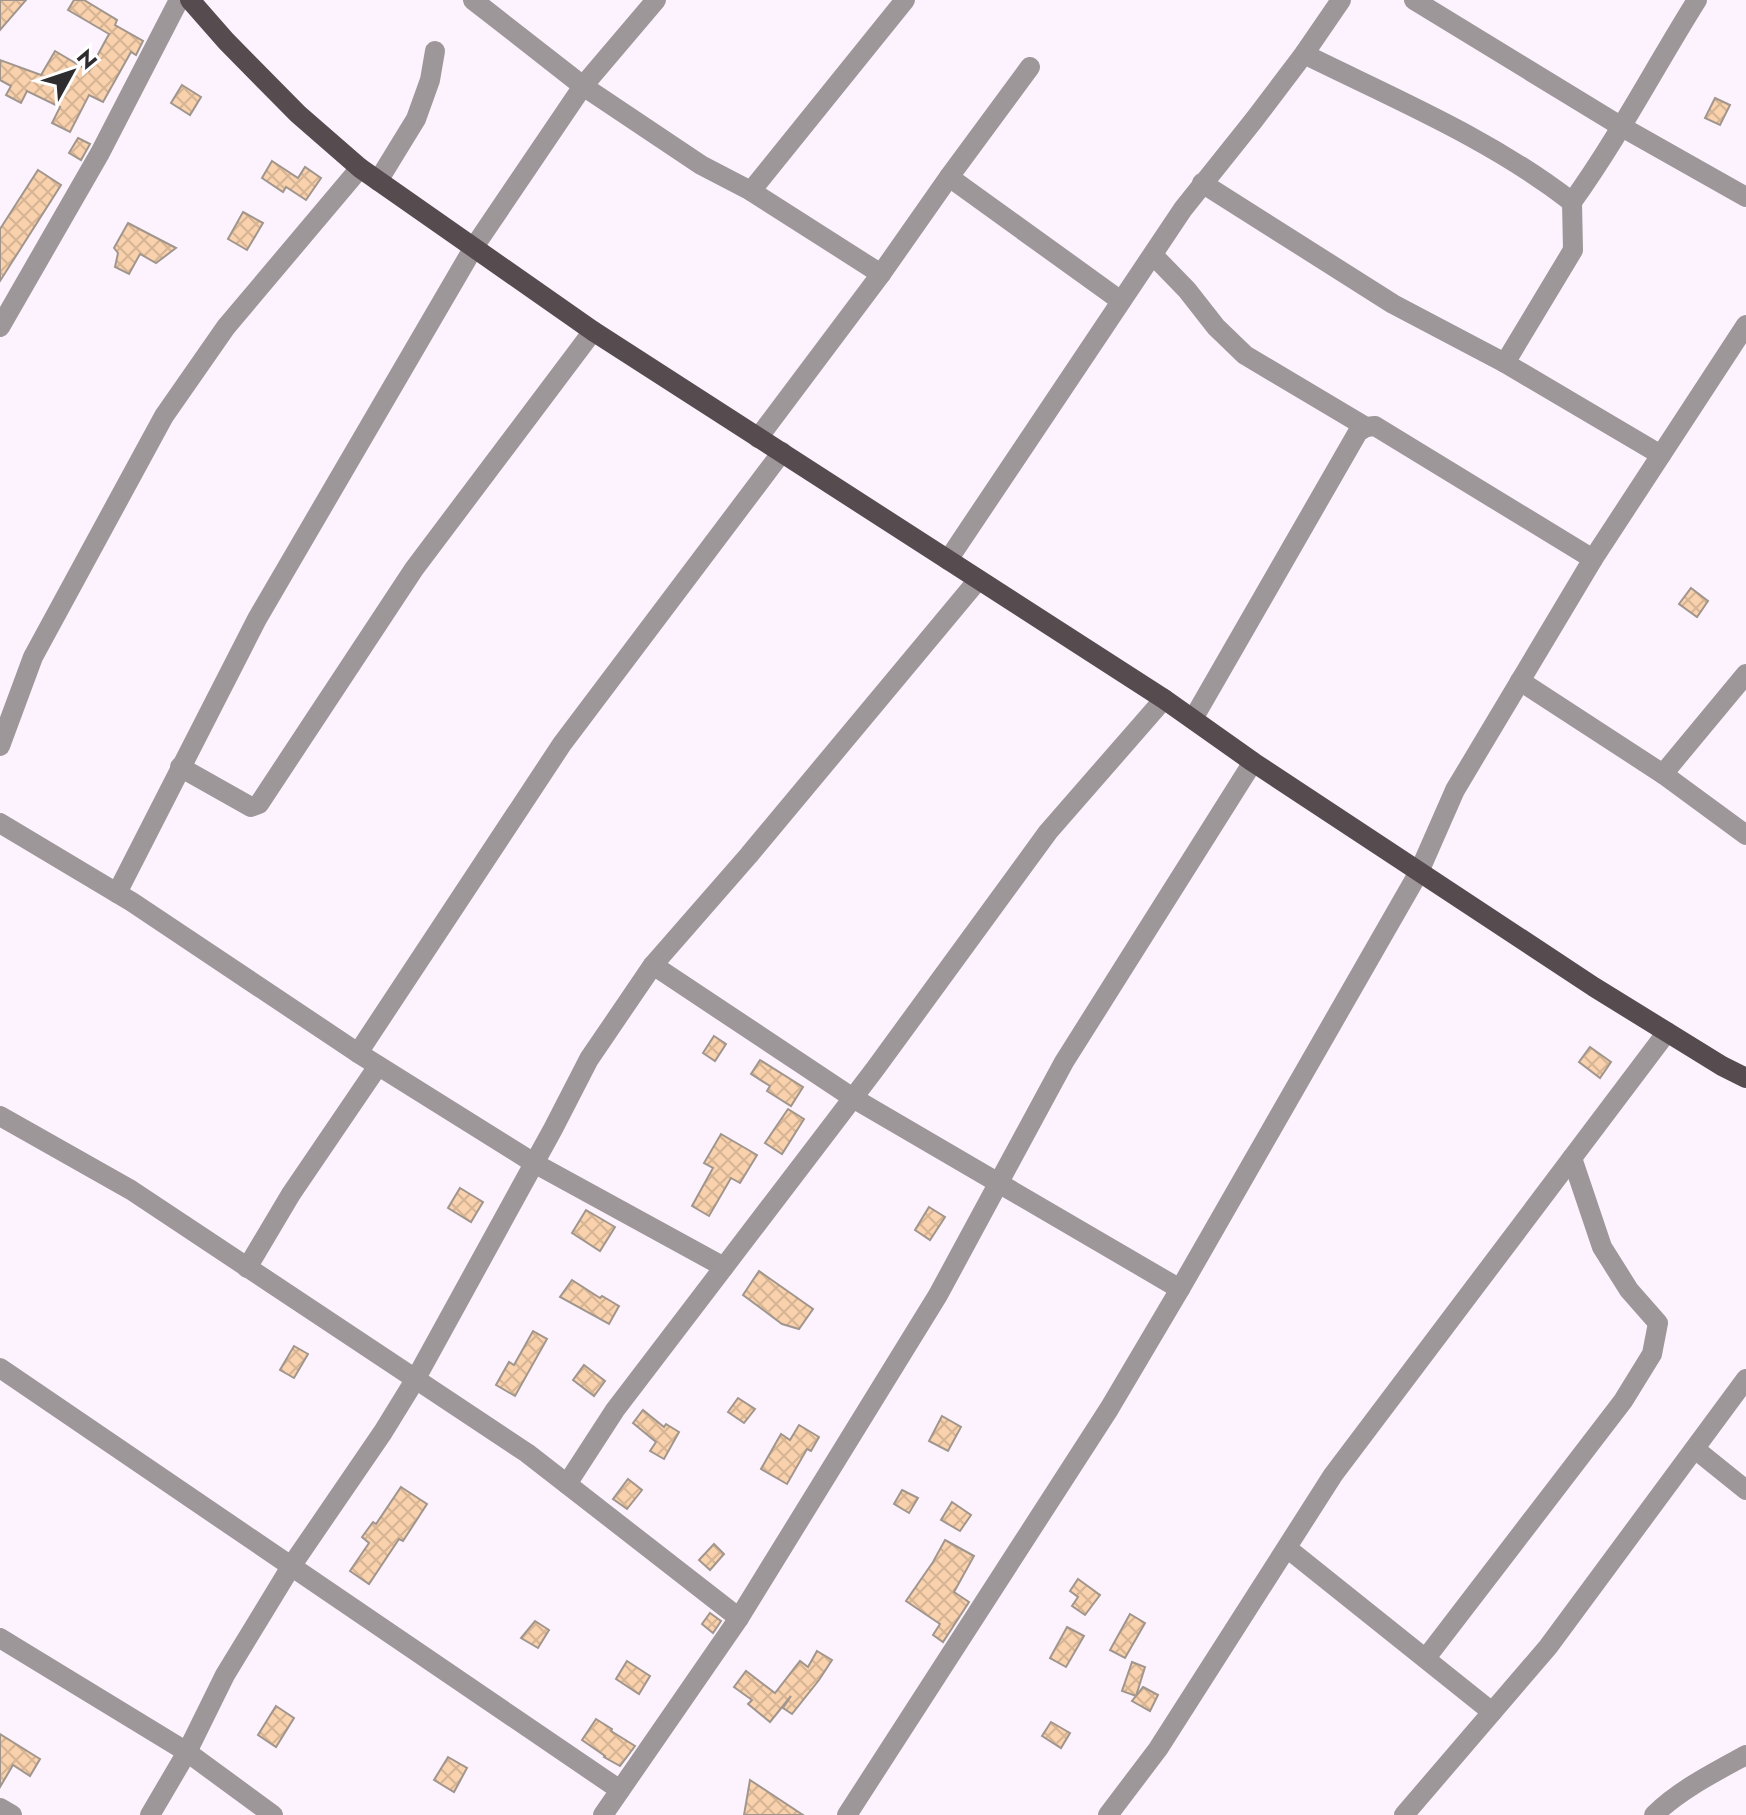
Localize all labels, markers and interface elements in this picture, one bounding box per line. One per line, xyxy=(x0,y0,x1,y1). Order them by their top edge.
north arrow xyxy=(32,32,112,112)
text: N xyxy=(69,42,105,76)

